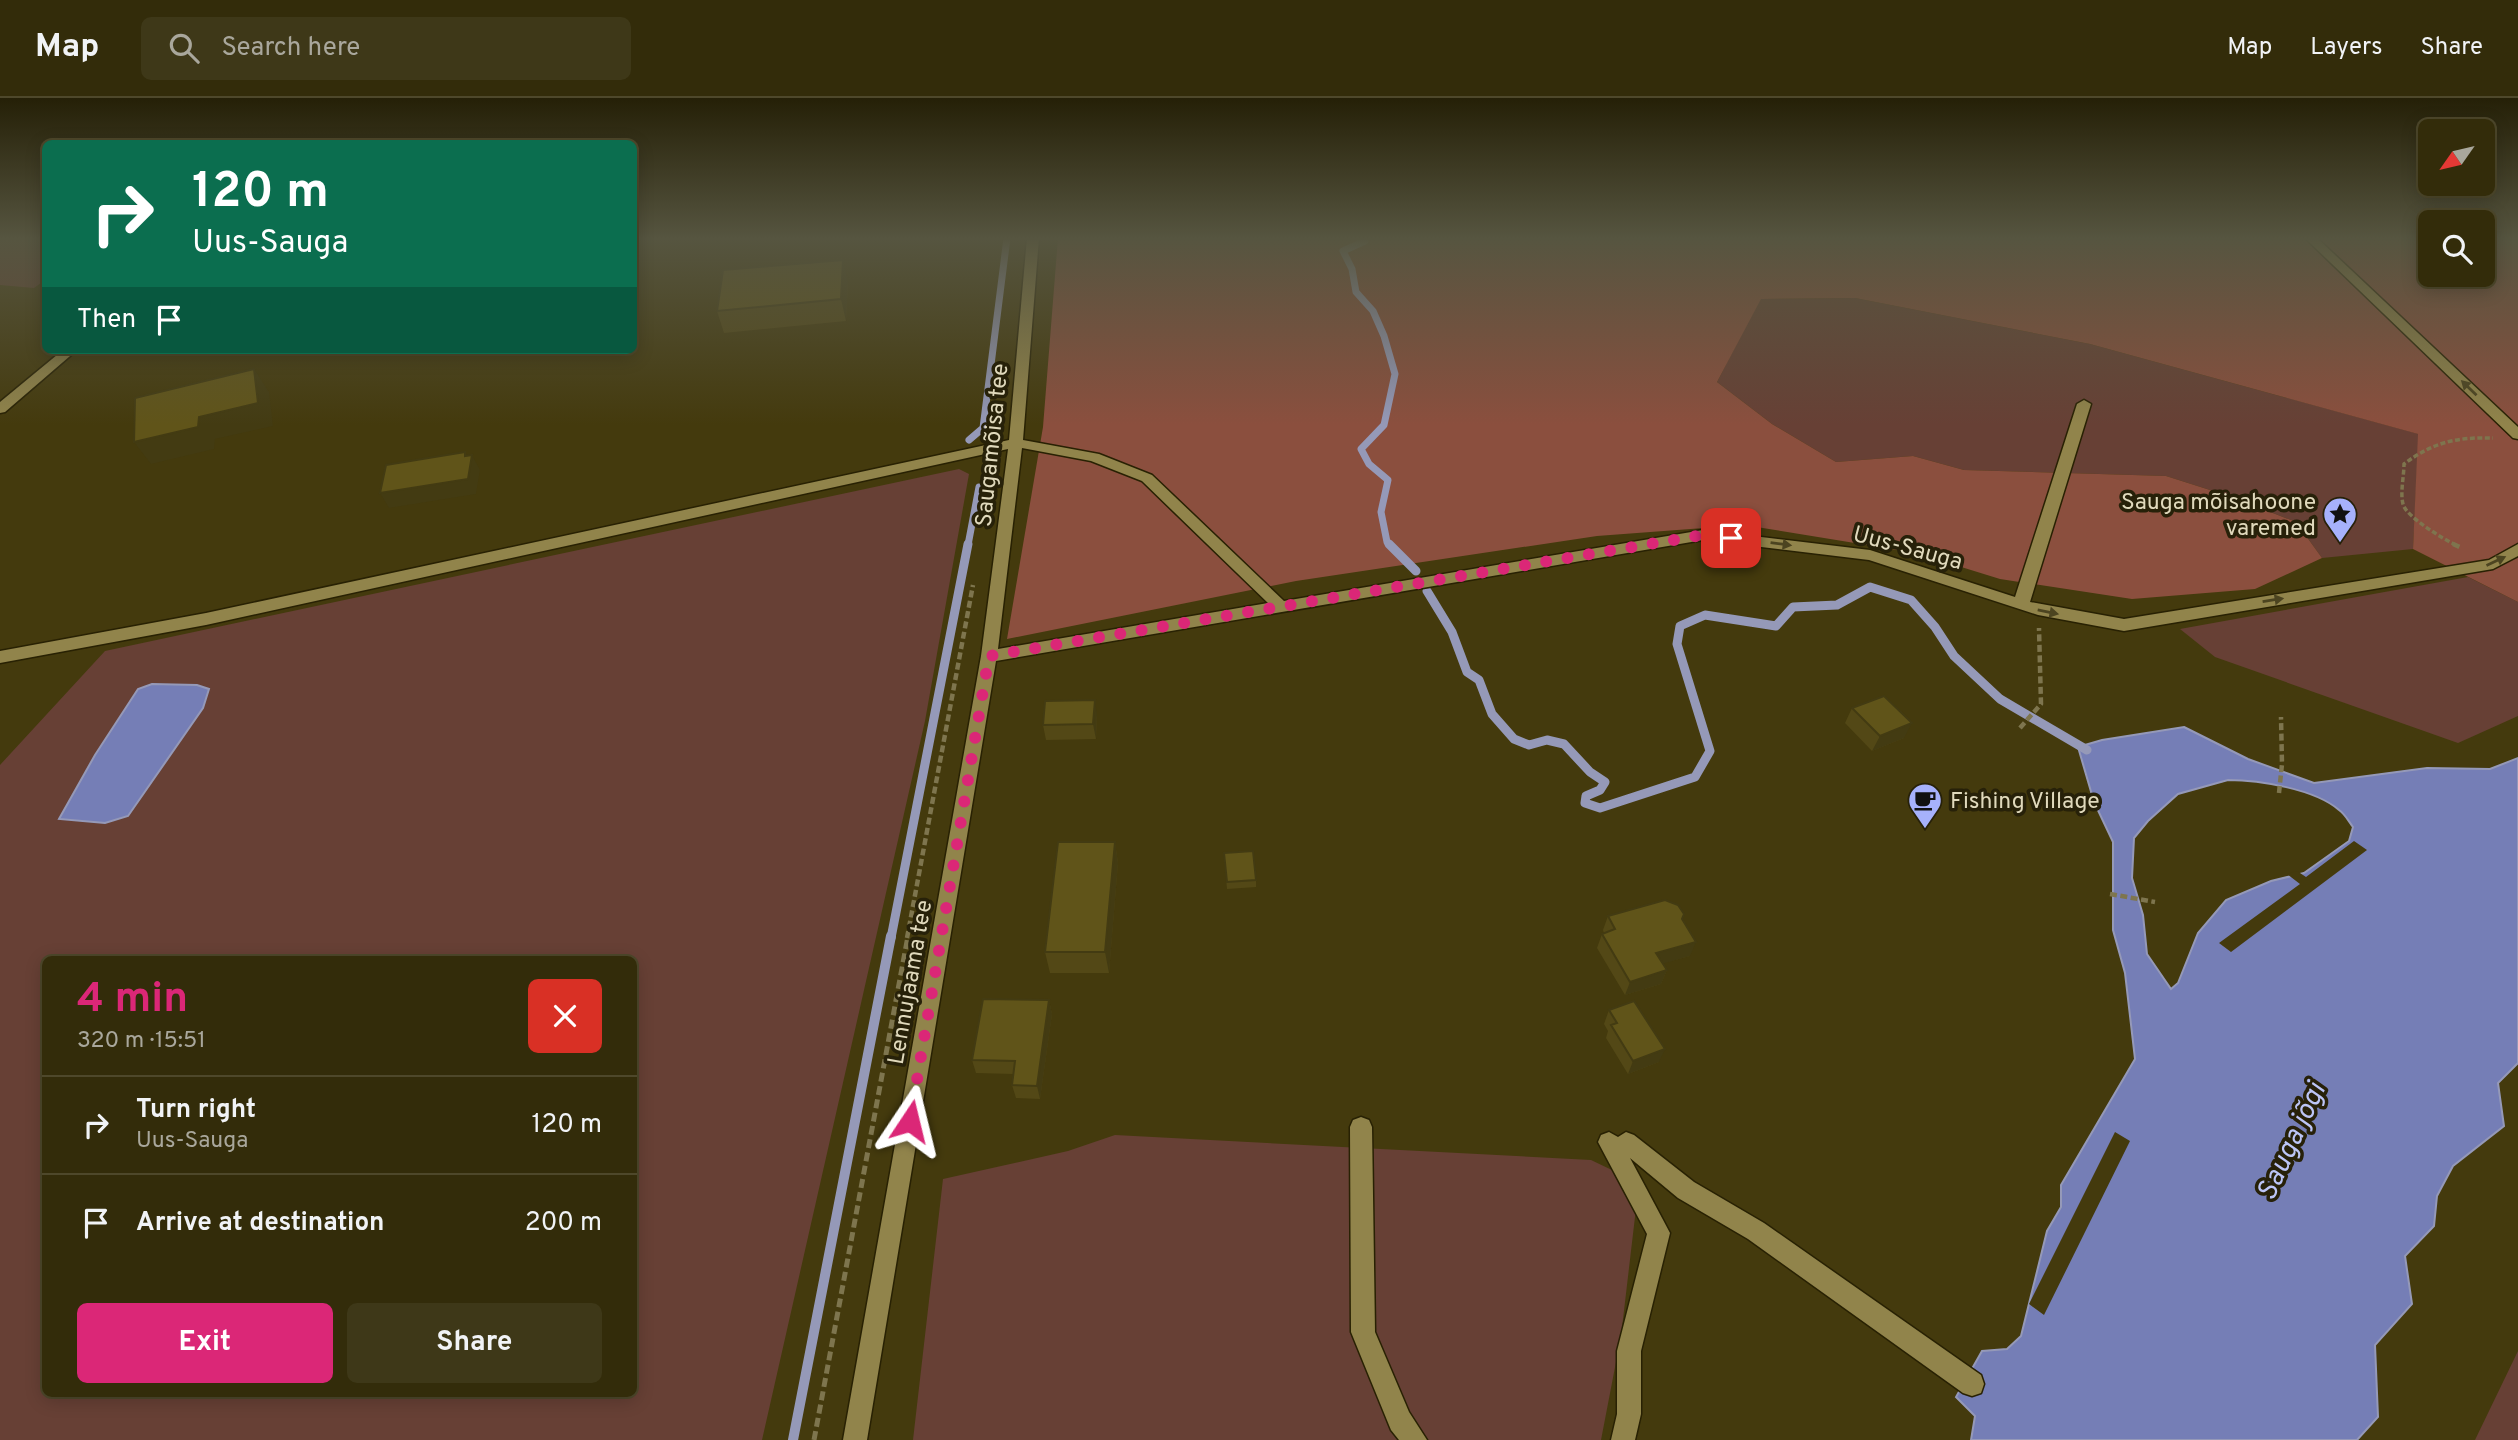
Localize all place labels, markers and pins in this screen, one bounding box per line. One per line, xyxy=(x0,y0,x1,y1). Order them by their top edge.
place label: Sauga mõisahoone varemed xyxy=(2121,489,2316,544)
place icon: Sauga mõisahoone varemed xyxy=(2321,495,2359,544)
pin xyxy=(1701,508,1761,568)
cafe icon: Fishing Village xyxy=(1906,781,1944,830)
place label: Fishing Village xyxy=(1950,788,2100,817)

